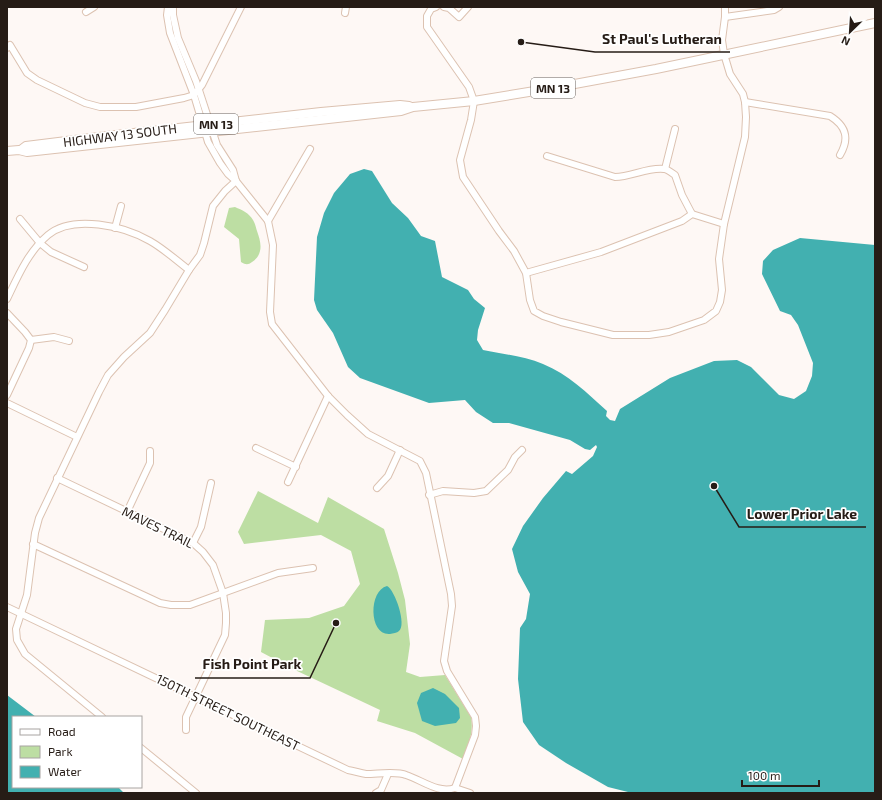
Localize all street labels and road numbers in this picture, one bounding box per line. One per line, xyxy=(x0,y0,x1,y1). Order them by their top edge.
road number: MN 13 xyxy=(531,78,575,98)
road number: MN 13 xyxy=(194,114,238,134)
street label: HIGHWAY 13 SOUTH xyxy=(62,120,178,150)
street label: MAVES TRAIL xyxy=(119,503,197,551)
street label: 150TH STREET SOUTHEAST xyxy=(154,670,303,754)

